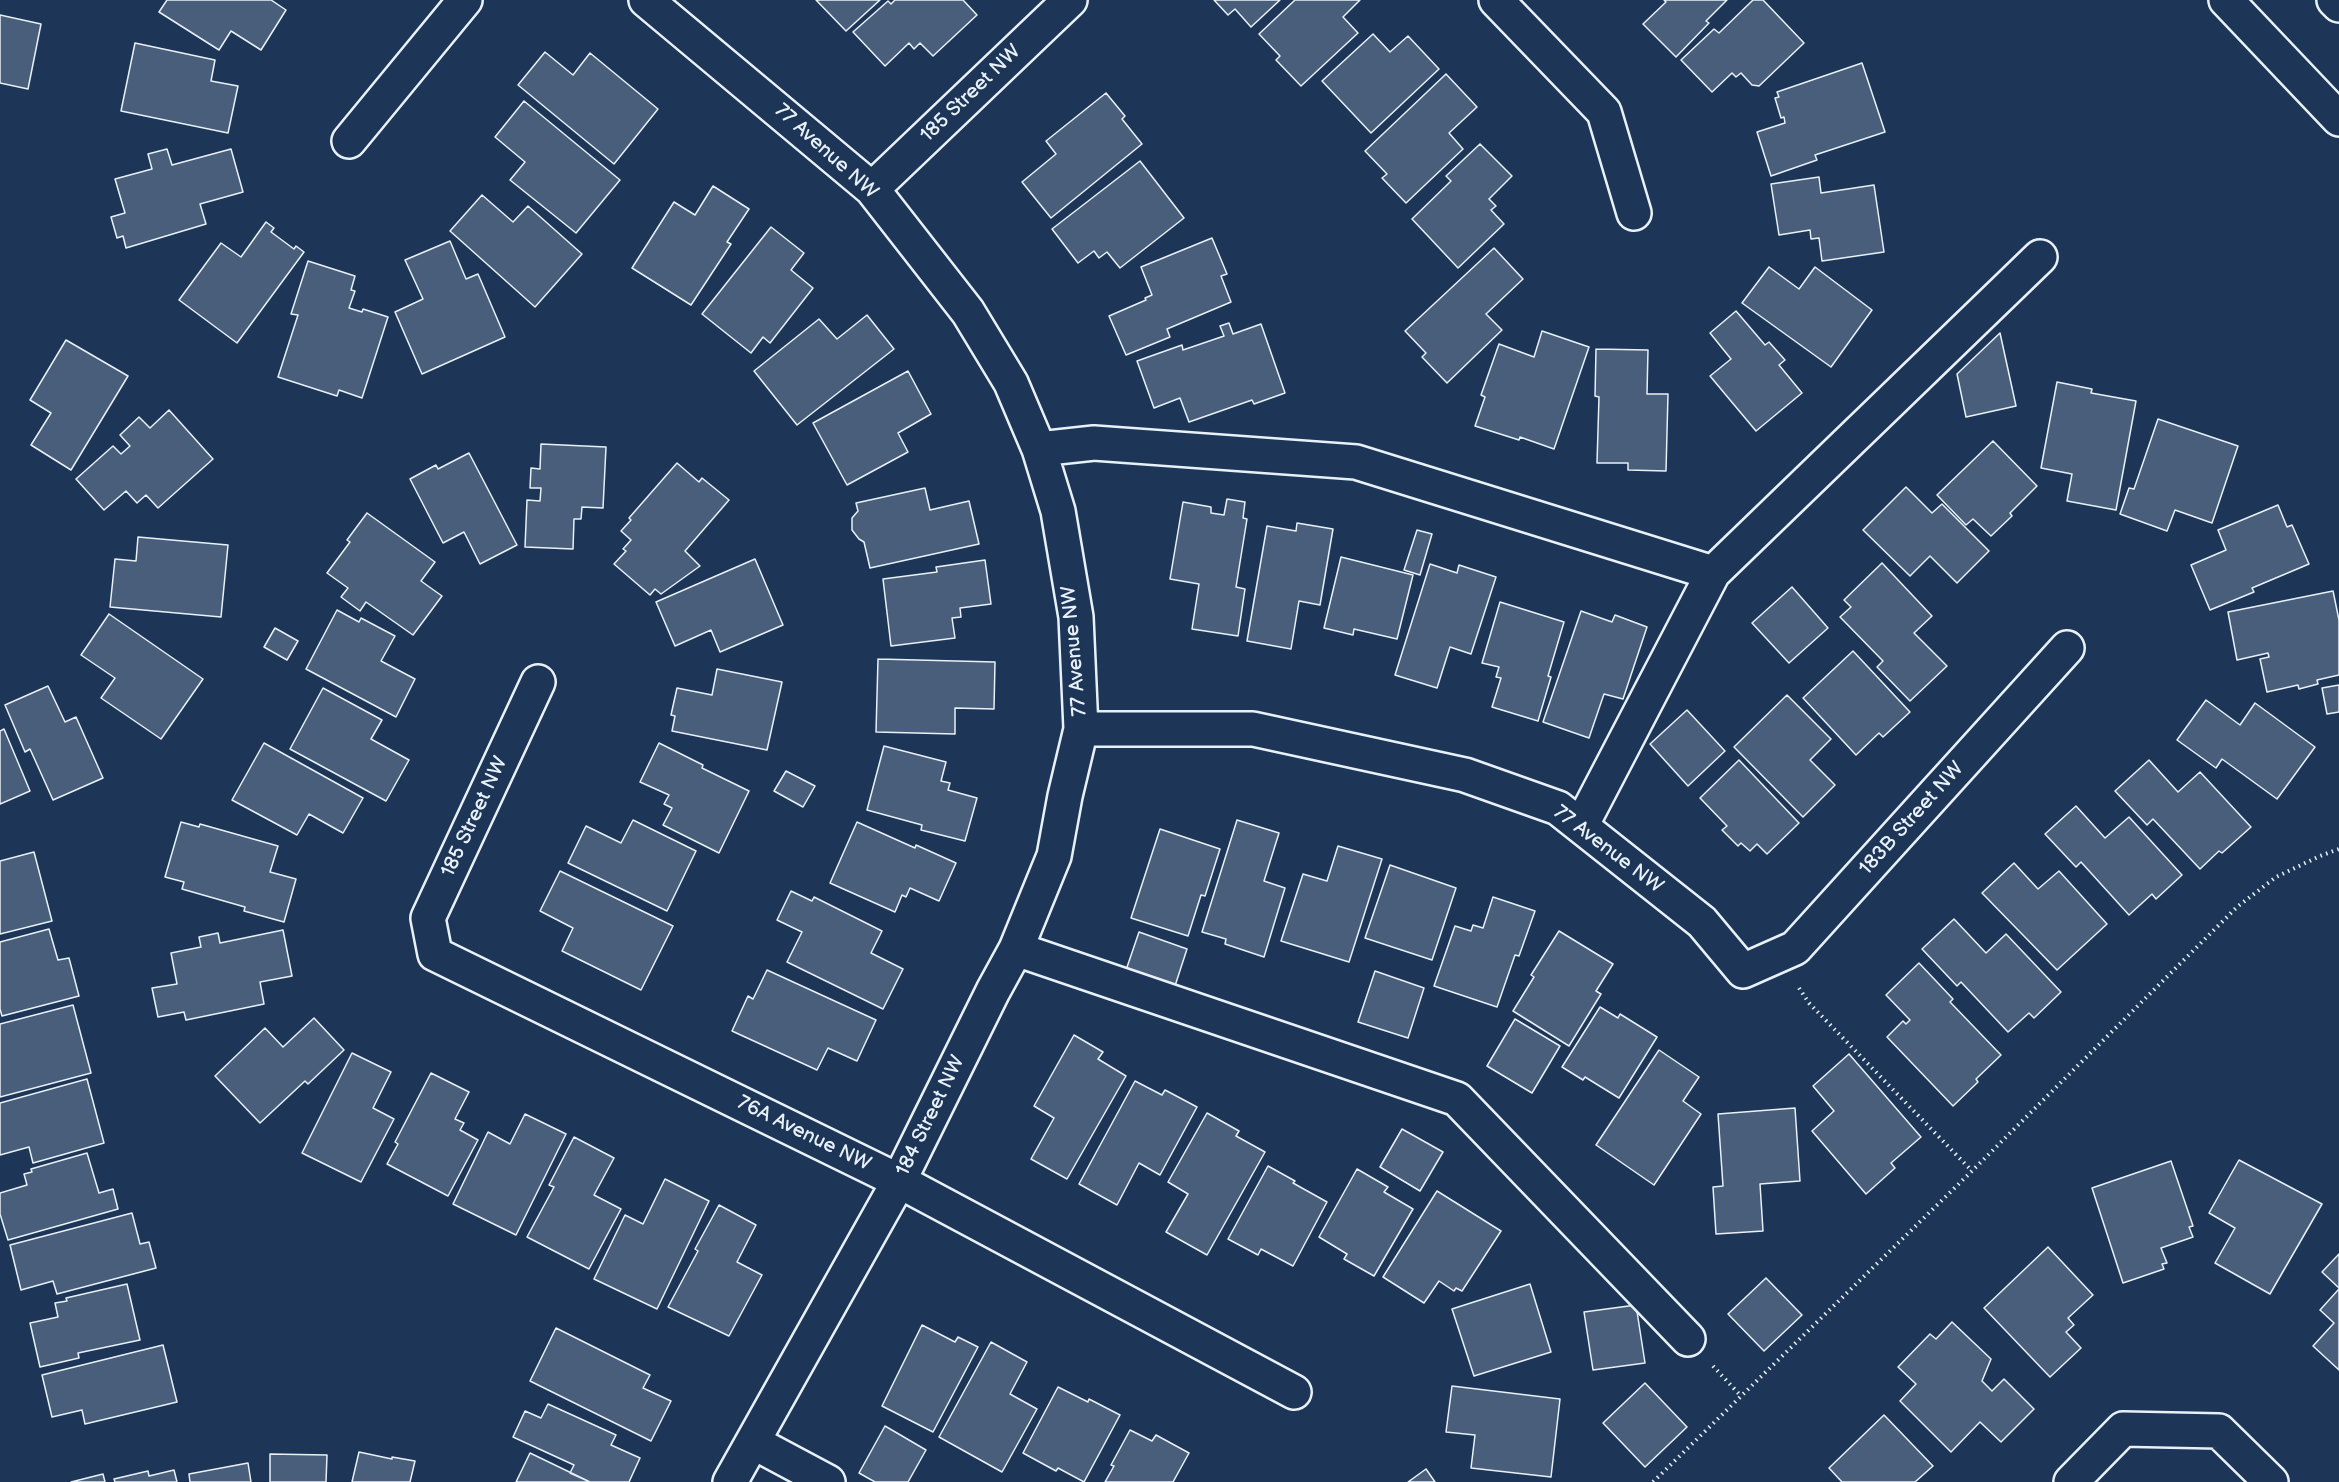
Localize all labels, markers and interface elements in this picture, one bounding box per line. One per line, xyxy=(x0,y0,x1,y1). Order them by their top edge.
street label: 185 Street NW xyxy=(916,40,1026,148)
street label: 77 Avenue NW xyxy=(769,99,883,205)
street label: 77 Avenue NW xyxy=(1057,585,1093,717)
street label: 185 Street NW xyxy=(437,753,513,881)
street label: 183B Street NW xyxy=(1855,757,1969,881)
street label: 77 Avenue NW xyxy=(1548,801,1668,899)
street label: 184 Street NW xyxy=(892,1052,970,1180)
street label: 76A Avenue NW xyxy=(733,1091,875,1177)

